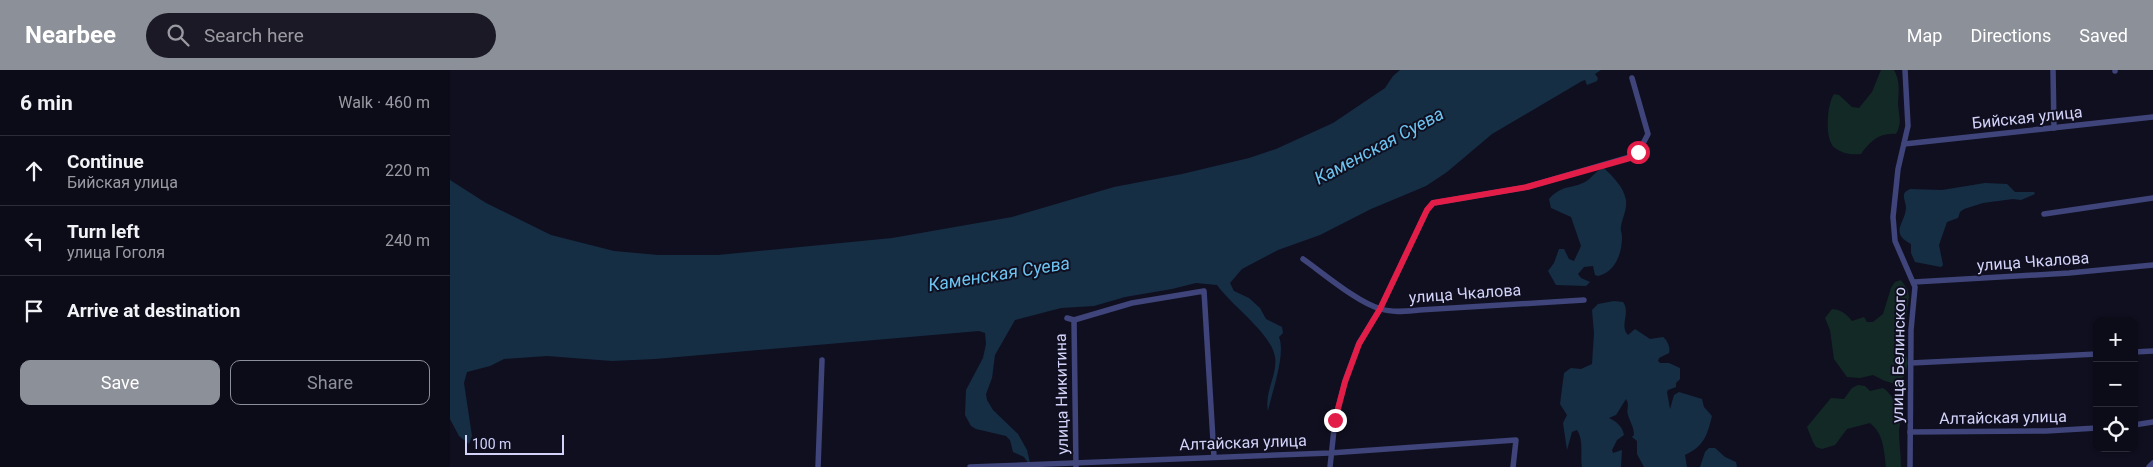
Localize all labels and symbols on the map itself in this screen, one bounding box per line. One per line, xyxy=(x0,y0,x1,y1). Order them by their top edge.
street label: Бийская улица xyxy=(1971,102,2083,133)
water label: Каменская Суева xyxy=(1311,103,1447,188)
route start xyxy=(1627,141,1650,164)
street label: улица Чкалова xyxy=(1976,248,2090,275)
water label: Каменская Суева xyxy=(926,252,1071,295)
street label: улица Чкалова xyxy=(1408,280,1522,307)
street label: улица Белинского xyxy=(1888,287,1909,423)
street label: улица Никитина xyxy=(1051,333,1072,455)
street label: Алтайская улица xyxy=(1939,407,2067,428)
route end xyxy=(1324,409,1347,432)
street label: Алтайская улица xyxy=(1179,431,1307,454)
scale bar xyxy=(465,432,564,455)

